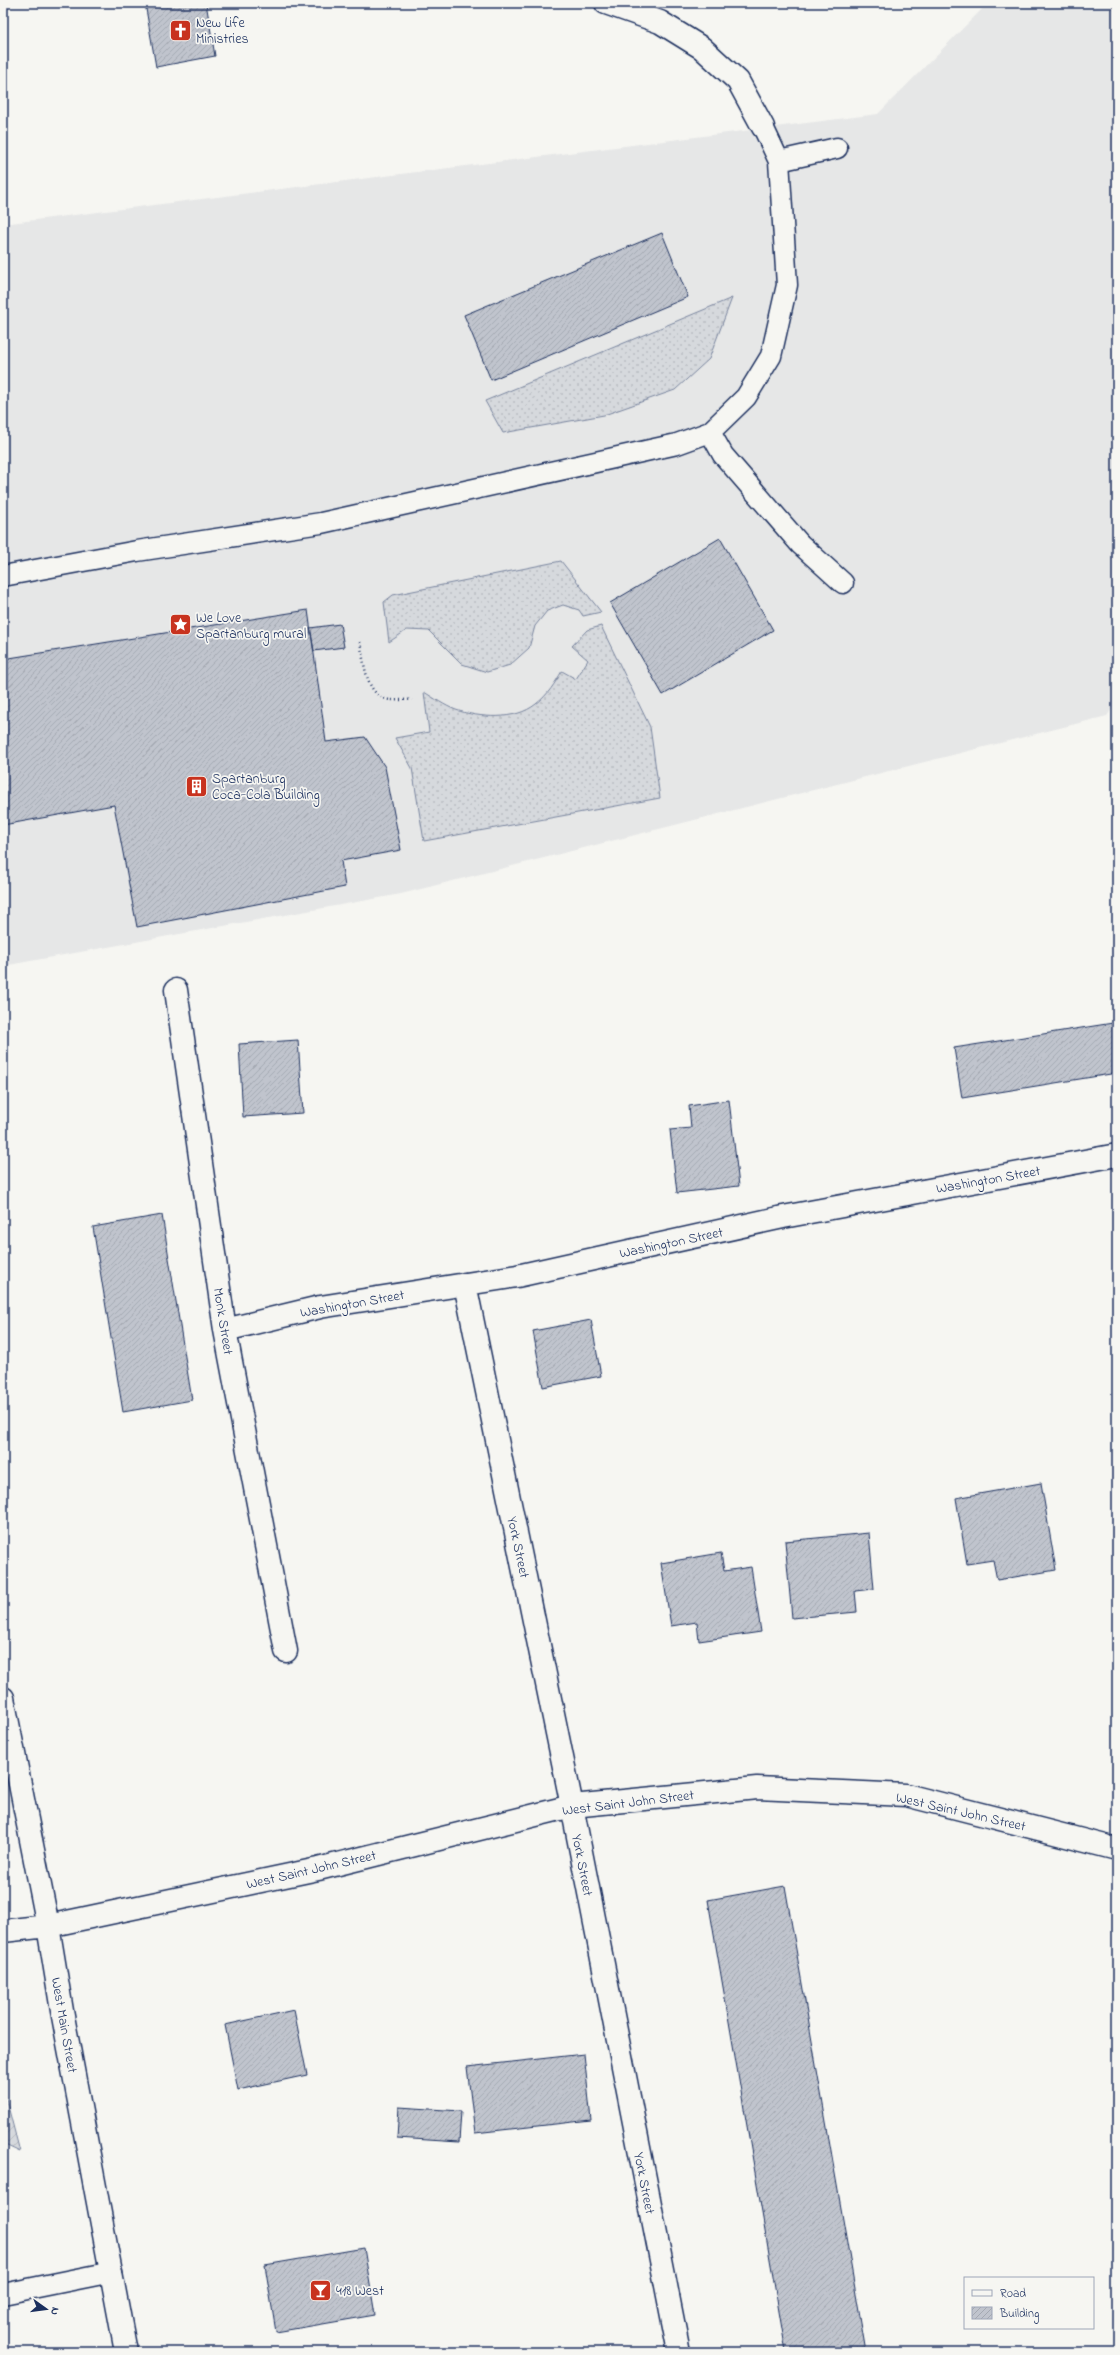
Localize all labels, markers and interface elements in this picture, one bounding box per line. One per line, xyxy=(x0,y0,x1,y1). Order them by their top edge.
place label: New Life Ministries xyxy=(196,13,249,50)
church icon: New Life Ministries xyxy=(167,17,193,43)
place label: We Love Spartanburg mural xyxy=(196,608,306,646)
place icon: We Love Spartanburg mural xyxy=(168,612,194,638)
place label: Spartanburg Coca-Cola Building xyxy=(212,769,320,807)
building icon: Spartanburg Coca-Cola Building xyxy=(183,773,209,799)
street label: Washington Street xyxy=(934,1161,1043,1201)
street label: Washington Street xyxy=(617,1222,726,1266)
street label: Washington Street xyxy=(298,1285,407,1325)
street label: Monk Street xyxy=(207,1286,238,1357)
street label: York Street xyxy=(501,1515,534,1580)
street label: West Saint John Street xyxy=(561,1785,696,1822)
street label: West Saint John Street xyxy=(894,1787,1028,1838)
street label: York Street xyxy=(565,1833,598,1898)
street label: West Saint John Street xyxy=(244,1845,379,1896)
street label: West Main Street xyxy=(45,1976,82,2075)
street label: York Street xyxy=(627,2151,660,2216)
bar icon: 418 West xyxy=(307,2277,333,2303)
legend xyxy=(964,2277,1094,2329)
place label: 418 West xyxy=(336,2281,384,2302)
text: Road xyxy=(1000,2285,1026,2303)
north arrow xyxy=(26,2289,66,2329)
text: Building xyxy=(999,2305,1039,2324)
text: N xyxy=(46,2306,63,2317)

